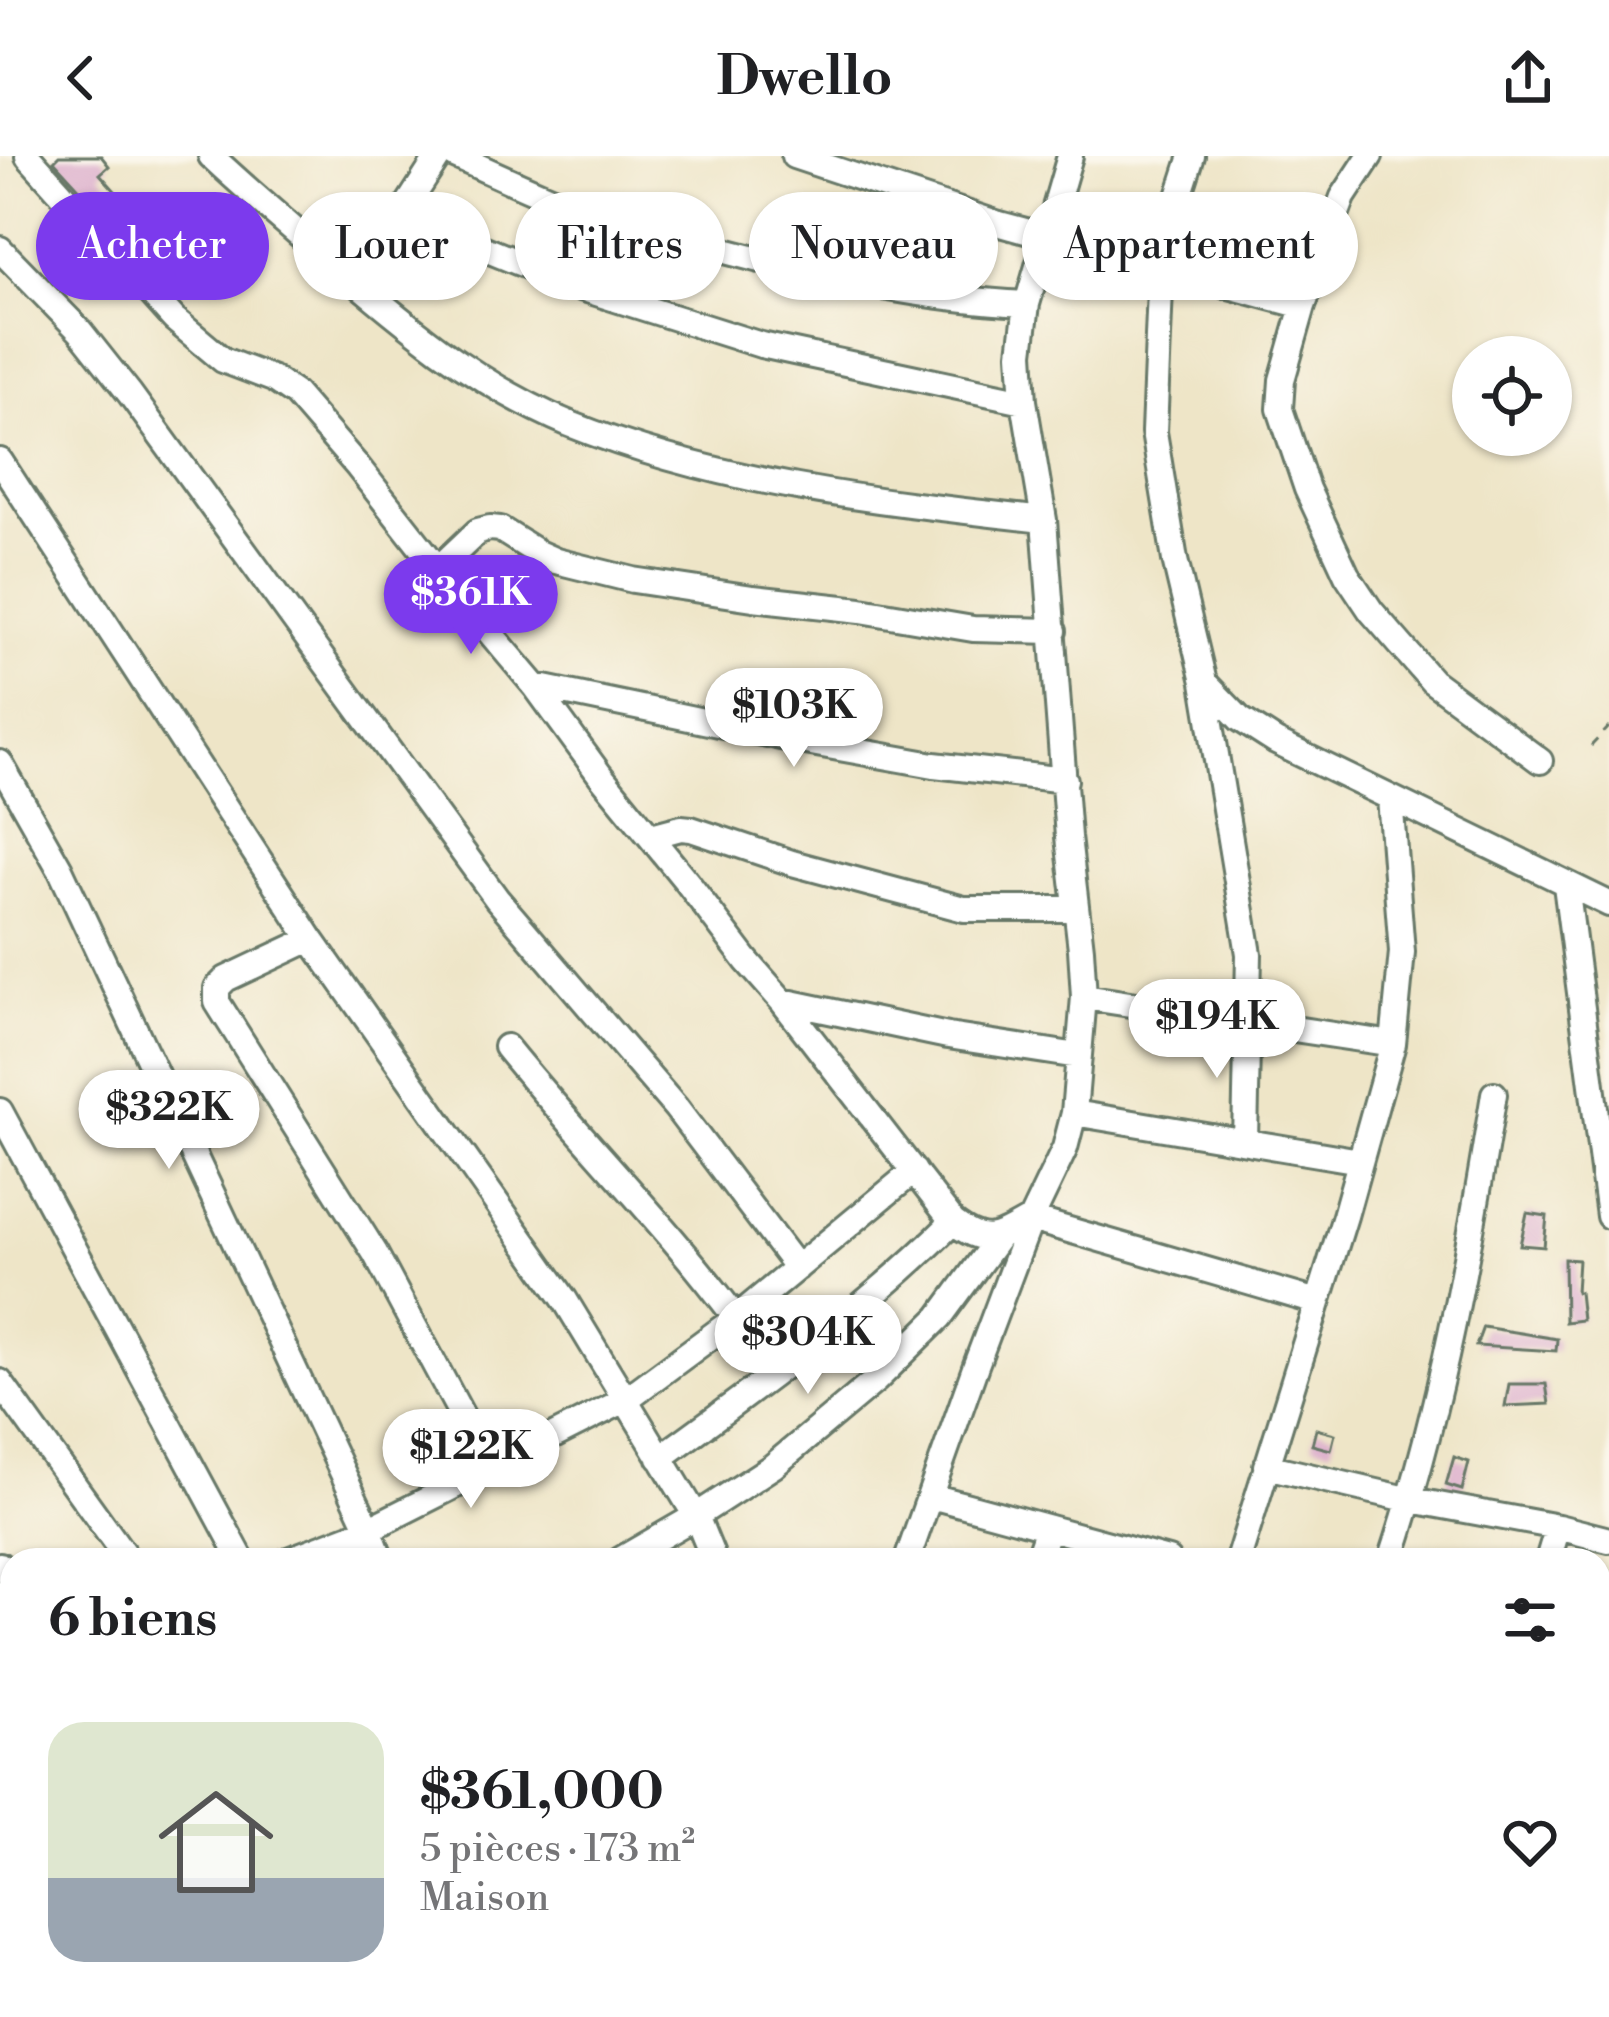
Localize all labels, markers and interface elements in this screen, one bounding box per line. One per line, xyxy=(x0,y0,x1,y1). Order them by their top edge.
text: Dwello xyxy=(716,44,893,112)
icon: back xyxy=(48,45,114,111)
icon: share xyxy=(1495,45,1561,111)
chip: Acheter xyxy=(36,192,269,300)
chip: Louer xyxy=(293,192,491,300)
chip: Filtres xyxy=(515,192,725,300)
chip: Nouveau xyxy=(749,192,998,300)
chip: Appartement xyxy=(1022,192,1358,300)
map controls xyxy=(1452,336,1572,456)
button: locate xyxy=(1452,336,1572,456)
pin: $361K xyxy=(387,555,555,657)
text: $361K xyxy=(411,569,531,618)
pin: $103K xyxy=(710,668,878,770)
text: $103K xyxy=(732,682,856,731)
pin: $194K xyxy=(1133,979,1301,1081)
text: $194K xyxy=(1155,993,1279,1042)
pin: $322K xyxy=(85,1070,253,1172)
text: $322K xyxy=(105,1084,233,1133)
pin: $304K xyxy=(724,1295,892,1397)
text: $304K xyxy=(742,1309,874,1358)
pin: $122K xyxy=(387,1409,555,1511)
text: $122K xyxy=(409,1423,533,1472)
icon: filters xyxy=(1497,1587,1563,1653)
text: 6 biens xyxy=(48,1588,217,1652)
text: $361,000 xyxy=(420,1761,664,1825)
icon: home xyxy=(144,1770,288,1914)
icon: heart xyxy=(1497,1809,1563,1875)
text: 5 pièces · 173 m² xyxy=(420,1825,695,1874)
text: Maison xyxy=(420,1874,549,1923)

